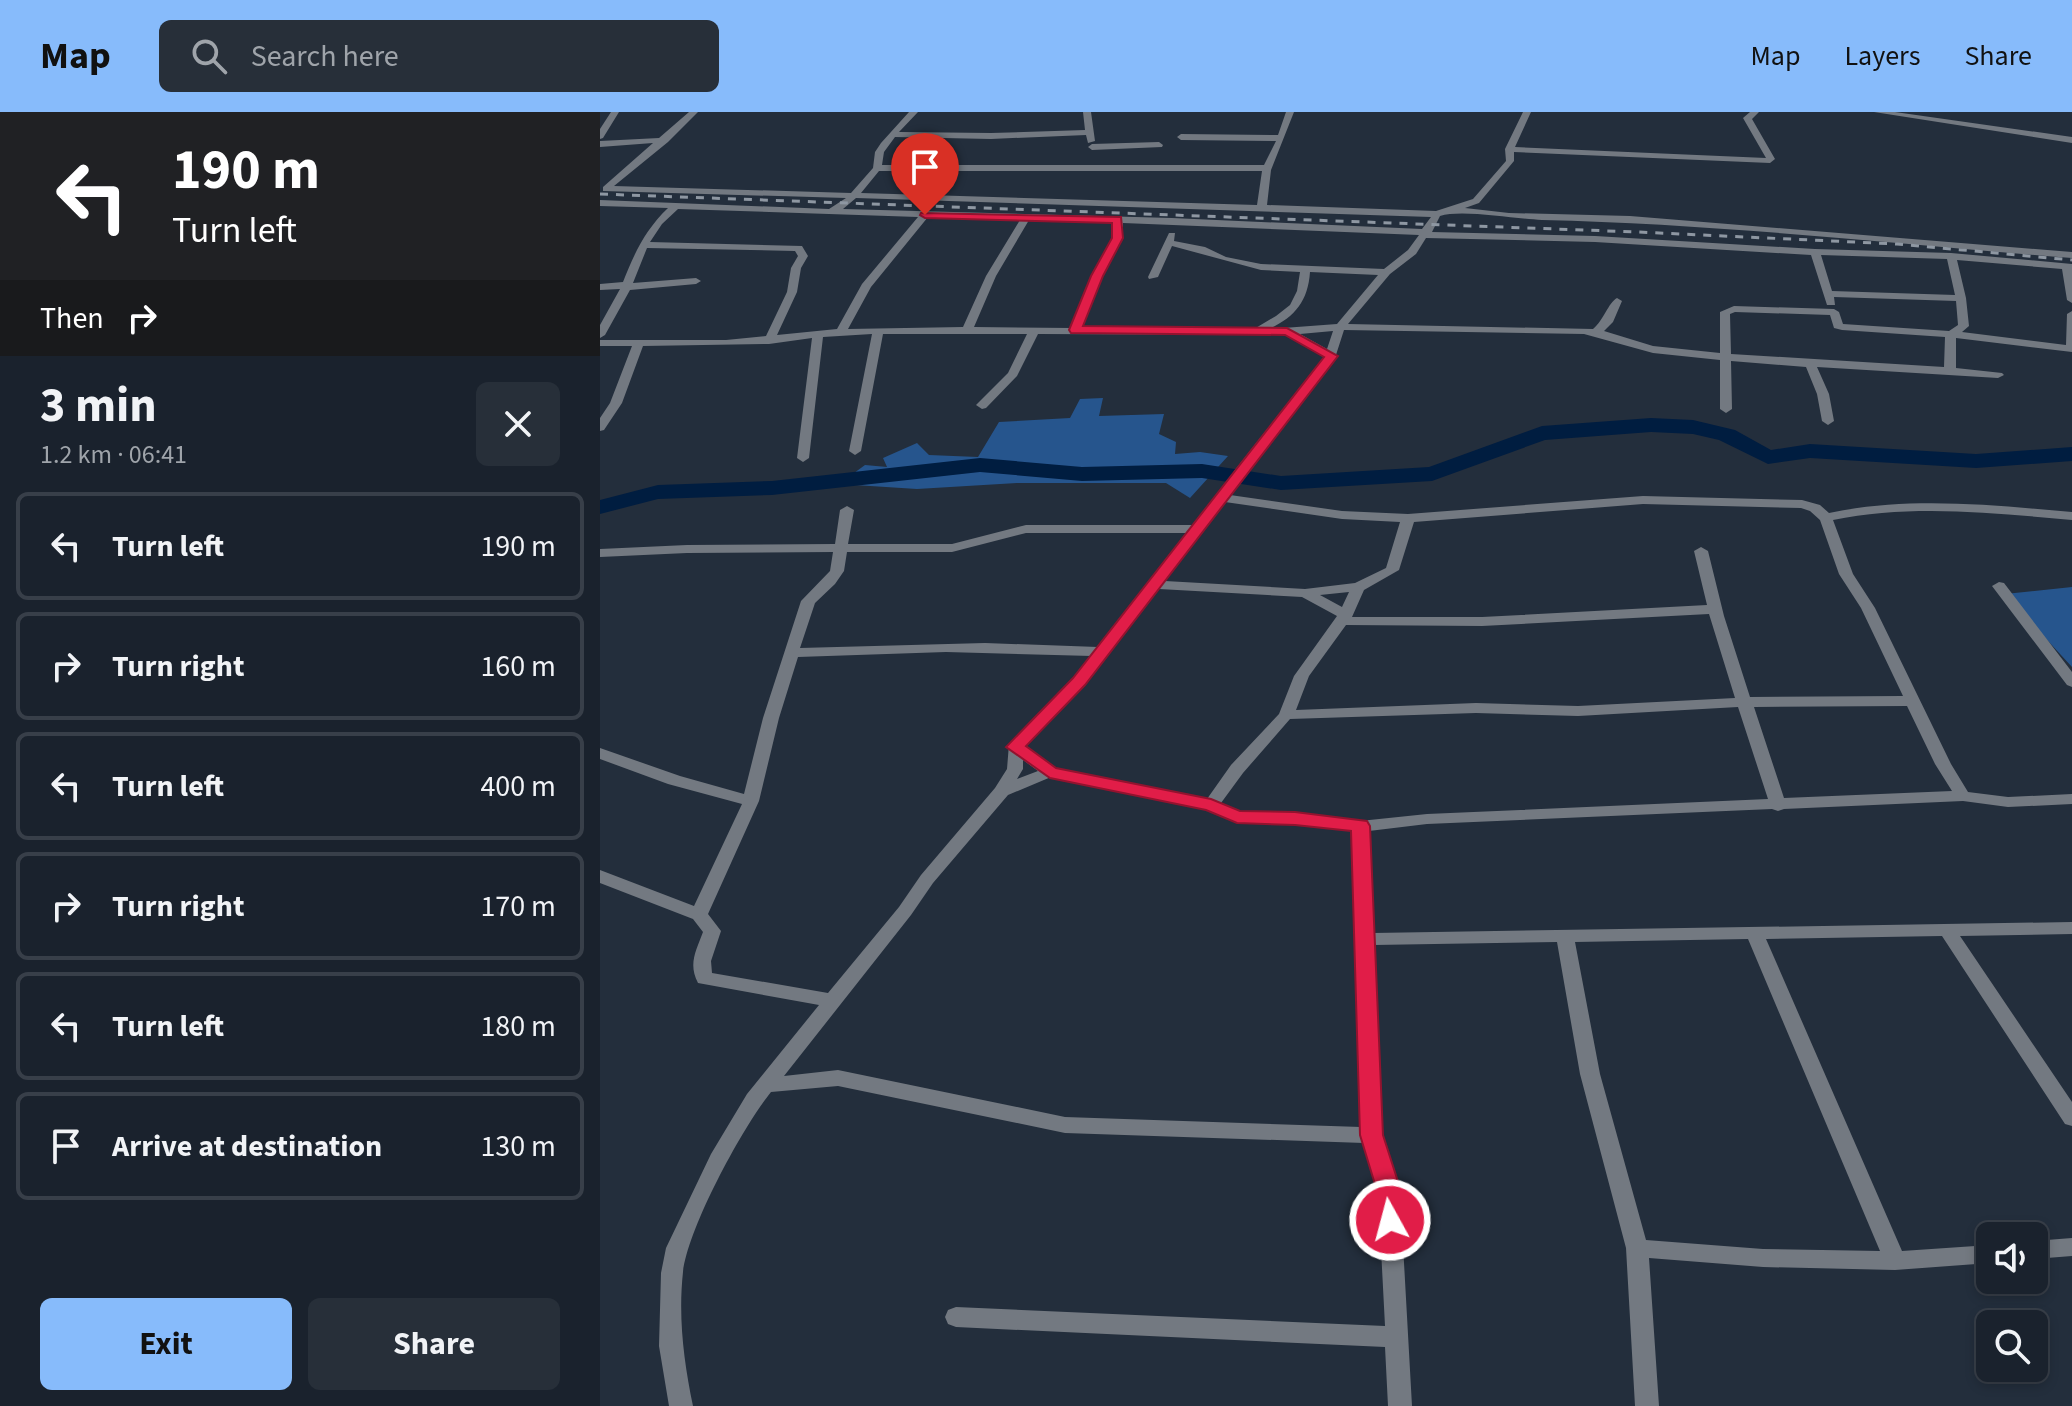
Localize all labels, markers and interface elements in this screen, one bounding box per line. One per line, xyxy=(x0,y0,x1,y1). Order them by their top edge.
search box xyxy=(159,20,719,92)
text: Map xyxy=(40,29,111,83)
icon: search xyxy=(187,34,231,78)
text: Search here xyxy=(251,35,399,78)
text: Map xyxy=(1750,36,1800,76)
text: Layers xyxy=(1844,36,1920,76)
text: Share xyxy=(1964,36,2032,76)
text: 190 m xyxy=(172,131,320,210)
pin xyxy=(891,133,959,215)
icon: left xyxy=(40,144,144,248)
icon: arrive xyxy=(903,145,947,189)
text: Turn left xyxy=(172,205,297,256)
icon: right xyxy=(120,296,164,340)
text: Then xyxy=(40,297,104,340)
text: 3 min xyxy=(40,372,157,440)
button: close xyxy=(476,382,560,466)
text: 1.2 km · 06:41 xyxy=(40,436,187,473)
icon: left xyxy=(44,524,88,568)
text: Turn left xyxy=(112,525,224,568)
text: 190 m xyxy=(480,525,556,568)
icon: right xyxy=(44,644,88,688)
text: Turn right xyxy=(112,645,244,688)
text: 160 m xyxy=(480,645,556,688)
icon: left xyxy=(44,764,88,808)
text: Turn left xyxy=(112,765,224,808)
text: 400 m xyxy=(480,765,556,808)
icon: right xyxy=(44,884,88,928)
text: Turn right xyxy=(112,885,244,928)
text: 170 m xyxy=(480,885,556,928)
icon: left xyxy=(44,1004,88,1048)
text: Turn left xyxy=(112,1005,224,1048)
text: 180 m xyxy=(480,1005,556,1048)
icon: arrive xyxy=(44,1124,88,1168)
text: Arrive at destination xyxy=(112,1125,382,1168)
text: 130 m xyxy=(480,1125,556,1168)
position arrow xyxy=(1348,1178,1432,1262)
map controls xyxy=(1976,1222,2048,1382)
button: sound xyxy=(1976,1222,2048,1294)
button: Exit xyxy=(40,1298,292,1390)
button: Share xyxy=(308,1298,560,1390)
button: search xyxy=(1976,1310,2048,1382)

